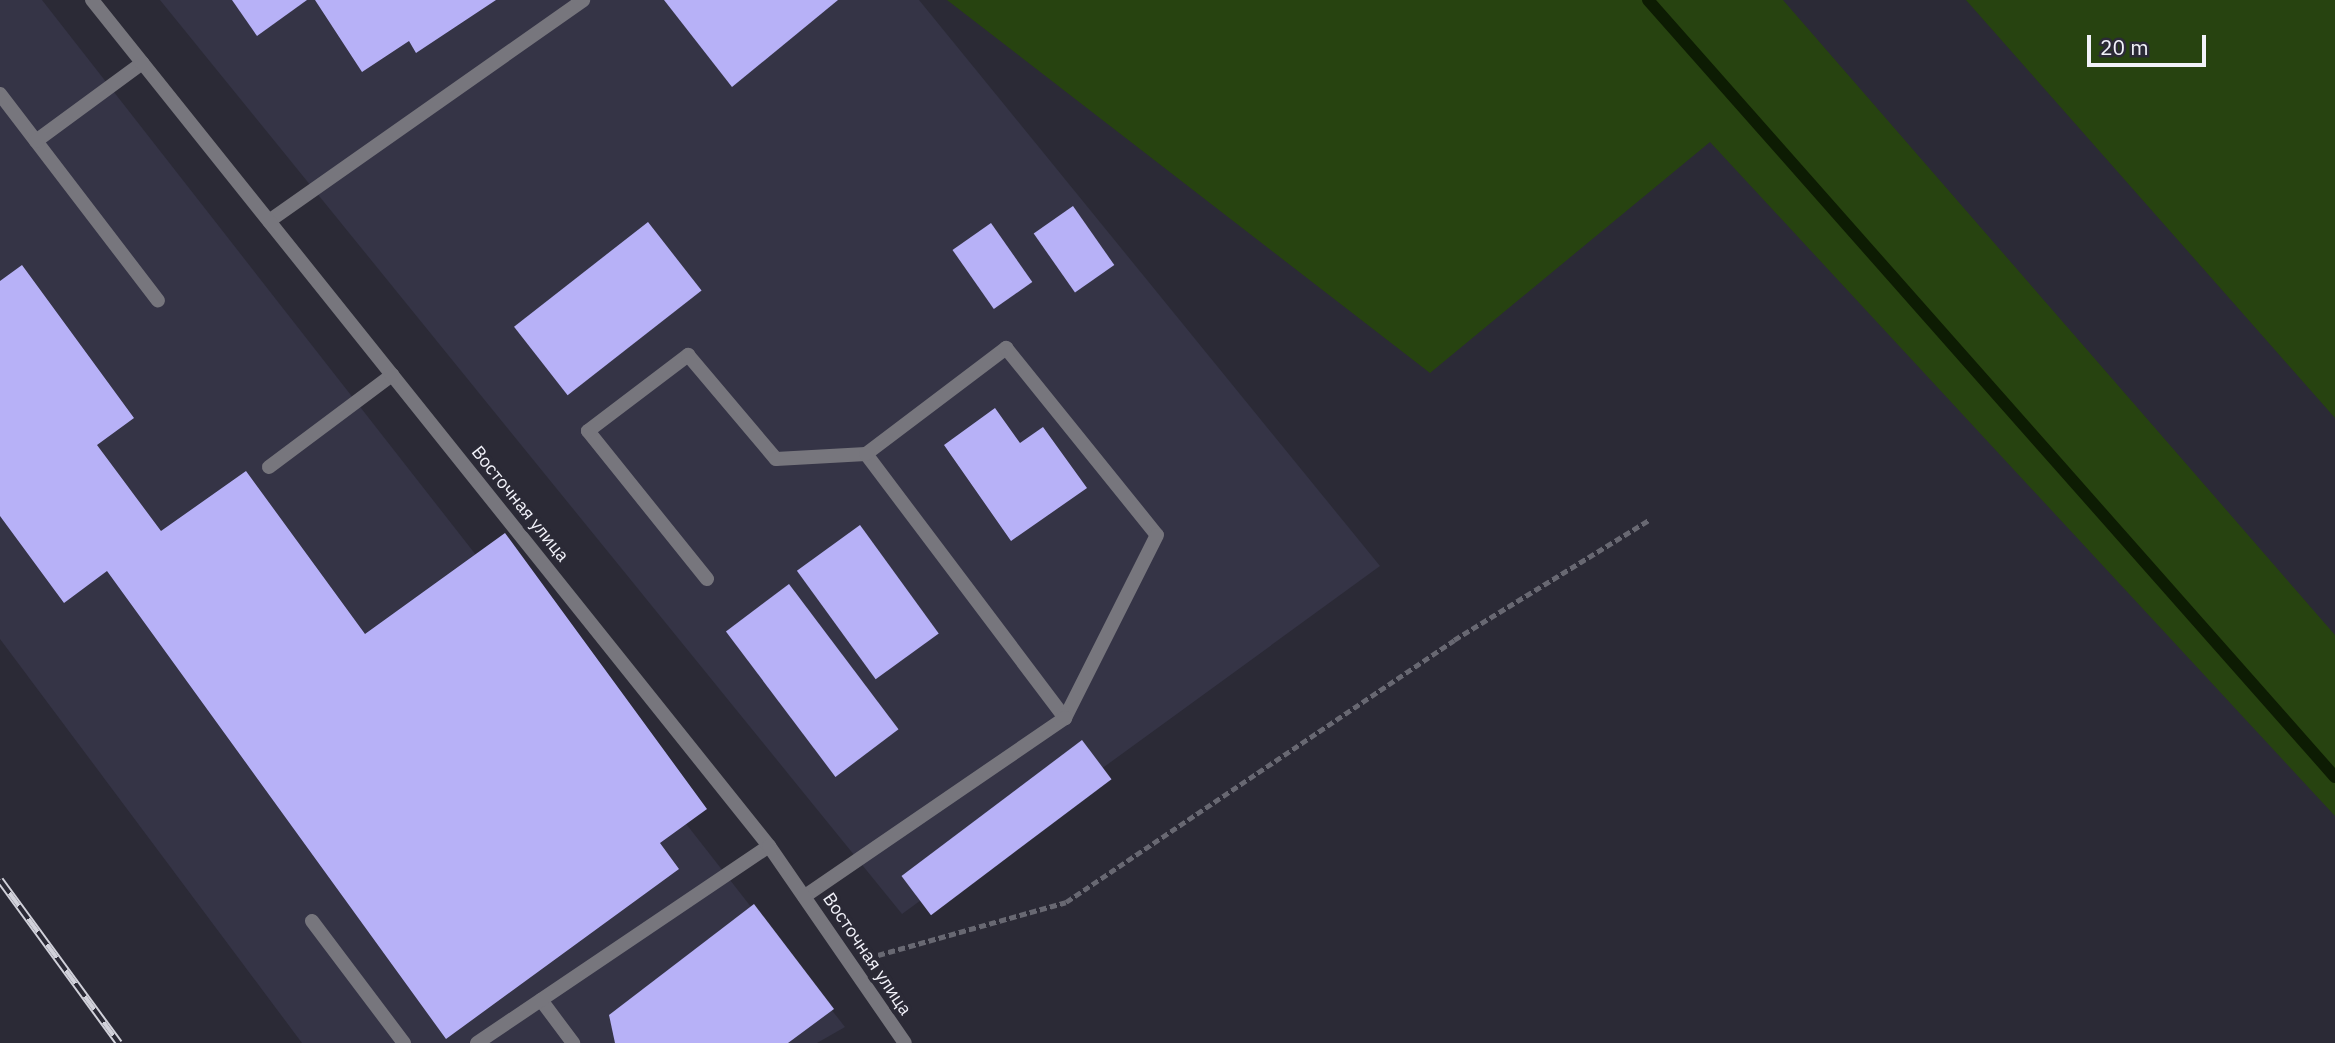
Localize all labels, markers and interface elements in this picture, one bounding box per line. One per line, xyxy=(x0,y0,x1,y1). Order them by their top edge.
scale bar xyxy=(2090,21,2209,65)
text: 20 m xyxy=(2100,33,2149,61)
street label: Восточная улица xyxy=(467,442,573,566)
street label: Восточная улица xyxy=(818,889,916,1019)

